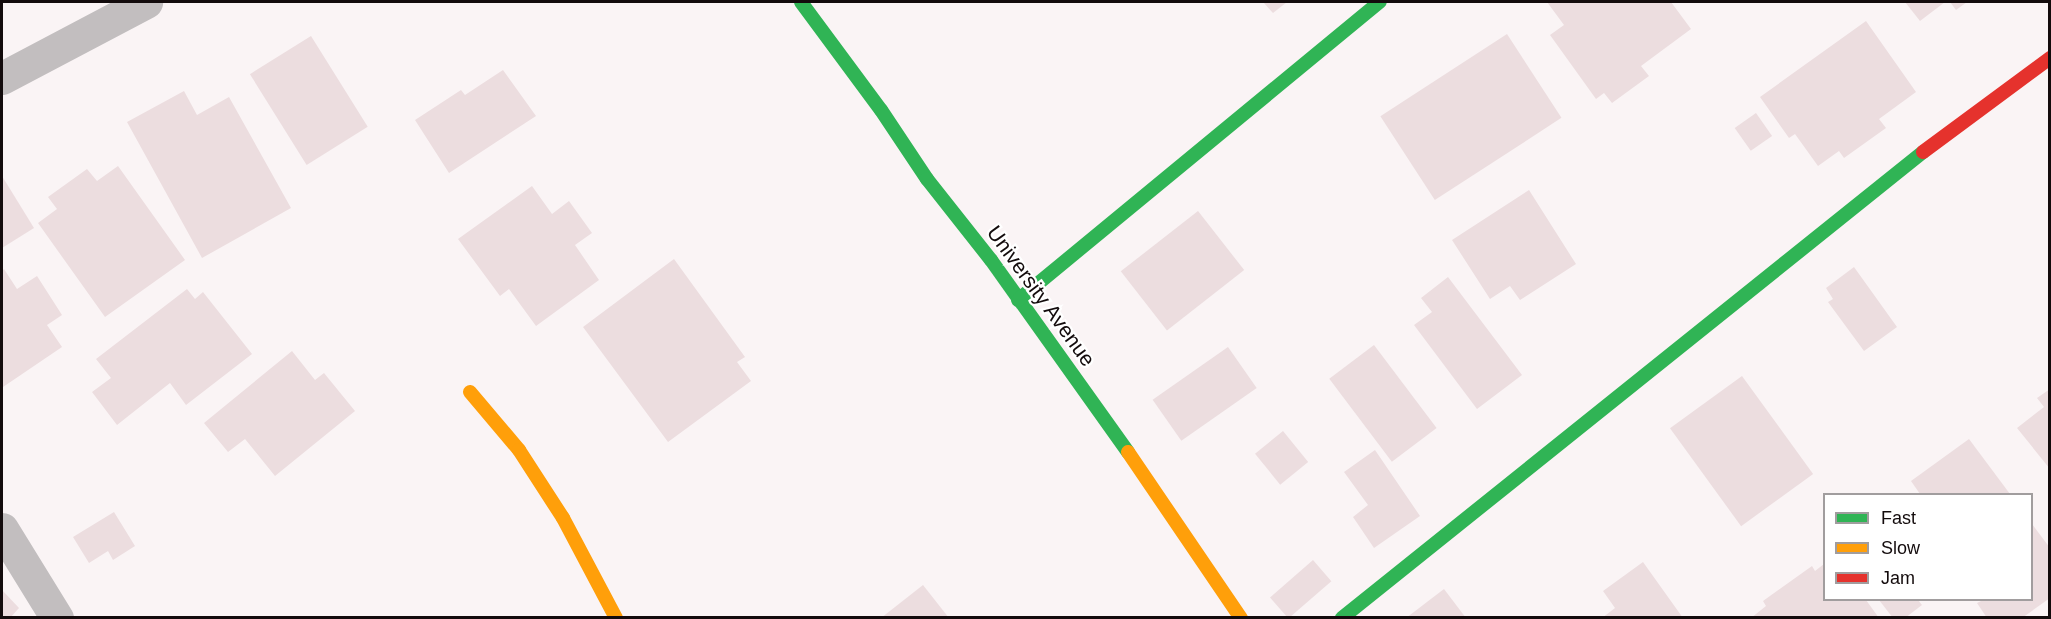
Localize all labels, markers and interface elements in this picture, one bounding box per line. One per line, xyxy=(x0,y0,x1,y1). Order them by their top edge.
street label: University Avenue xyxy=(981,220,1101,372)
legend xyxy=(1823,493,2033,601)
text: Fast xyxy=(1881,508,1916,528)
text: Slow xyxy=(1881,538,1920,558)
text: Jam xyxy=(1881,568,1915,588)

